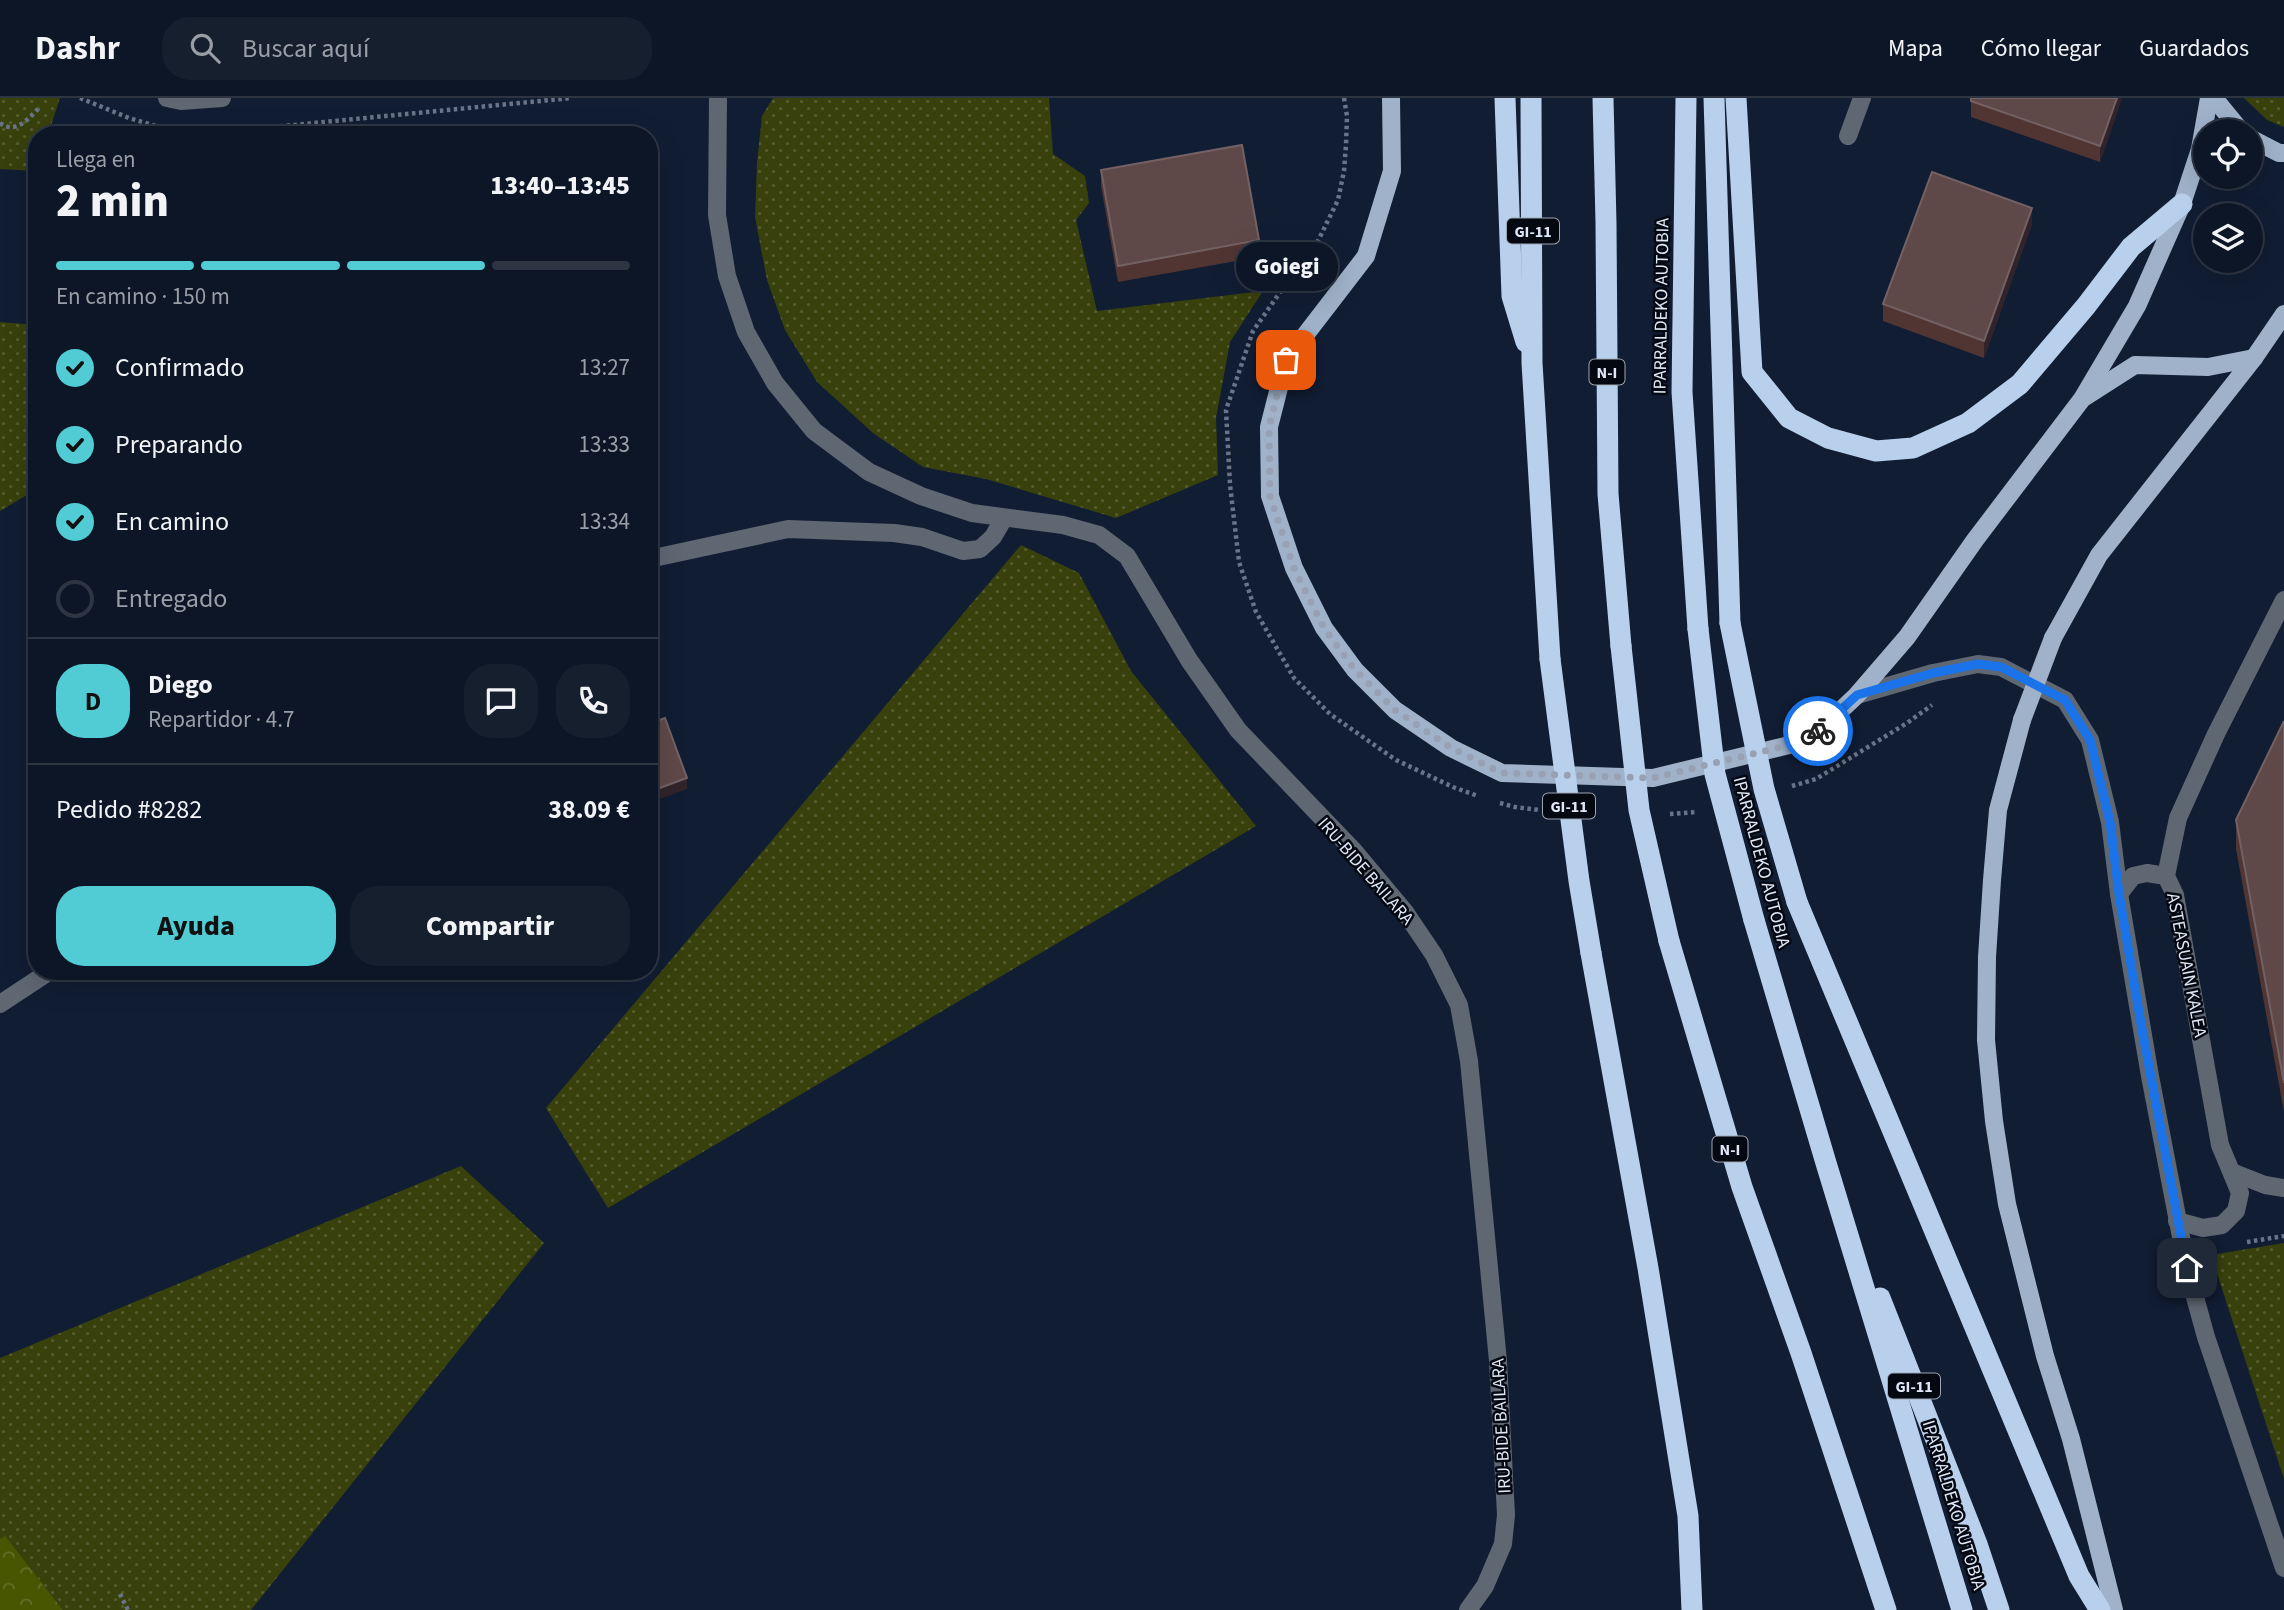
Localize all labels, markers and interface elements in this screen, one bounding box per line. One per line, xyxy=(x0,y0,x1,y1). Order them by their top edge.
search box xyxy=(162,17,652,80)
text: Dashr xyxy=(35,25,120,72)
icon: search xyxy=(186,29,224,67)
text: Buscar aquí xyxy=(242,30,369,67)
text: Mapa xyxy=(1888,31,1943,66)
text: Cómo llegar xyxy=(1981,31,2101,66)
text: Guardados xyxy=(2139,31,2249,66)
map controls xyxy=(2193,119,2263,273)
button: locate xyxy=(2193,119,2263,189)
text: Llega en xyxy=(56,143,136,176)
text: 13:40–13:45 xyxy=(490,167,630,204)
text: 2 min xyxy=(56,169,169,234)
button: layers xyxy=(2193,203,2263,273)
street label: IPARRALDEKO AUTOBIA xyxy=(1647,217,1676,394)
road number: GI-11 xyxy=(1507,218,1559,244)
callout: Goiegi xyxy=(1235,241,1337,290)
text: Goiegi xyxy=(1255,250,1319,283)
text: En camino · 150 m xyxy=(56,280,230,313)
pin xyxy=(1256,330,1316,390)
icon: bag xyxy=(1267,341,1305,379)
icon: check xyxy=(56,349,94,387)
text: Confirmado xyxy=(115,349,244,386)
text: 13:27 xyxy=(579,351,630,384)
road number: N-I xyxy=(1590,360,1624,384)
icon: check xyxy=(56,426,94,464)
text: Preparando xyxy=(115,426,243,463)
text: 13:33 xyxy=(579,428,630,461)
icon: check xyxy=(56,503,94,541)
text: En camino xyxy=(115,503,229,540)
text: 13:34 xyxy=(579,505,630,538)
text: Entregado xyxy=(115,580,227,617)
button: chat xyxy=(464,664,538,738)
button: phone xyxy=(556,664,630,738)
text: Diego xyxy=(148,666,213,703)
text: D xyxy=(85,683,101,720)
courier xyxy=(1783,696,1853,766)
text: Repartidor · 4.7 xyxy=(148,703,294,736)
icon: bike xyxy=(1799,712,1837,750)
street label: IPARRALDEKO AUTOBIA xyxy=(1727,774,1796,951)
text: Pedido #8282 xyxy=(56,791,202,828)
text: 38.09 € xyxy=(548,791,630,828)
road number: GI-11 xyxy=(1543,793,1595,818)
street label: IRU-BIDE BAILARA xyxy=(1312,812,1420,931)
button: Ayuda xyxy=(56,886,336,966)
button: Compartir xyxy=(350,886,630,966)
street label: ASTEASUAIN KALEA xyxy=(2160,891,2213,1040)
road number: N-I xyxy=(1712,1136,1748,1162)
pin xyxy=(2157,1238,2217,1298)
icon: home xyxy=(2168,1249,2206,1287)
street label: IRU-BIDE BAILARA xyxy=(1485,1358,1518,1494)
road number: GI-11 xyxy=(1888,1374,1940,1398)
street label: IPARRALDEKO AUTOBIA xyxy=(1916,1417,1991,1593)

